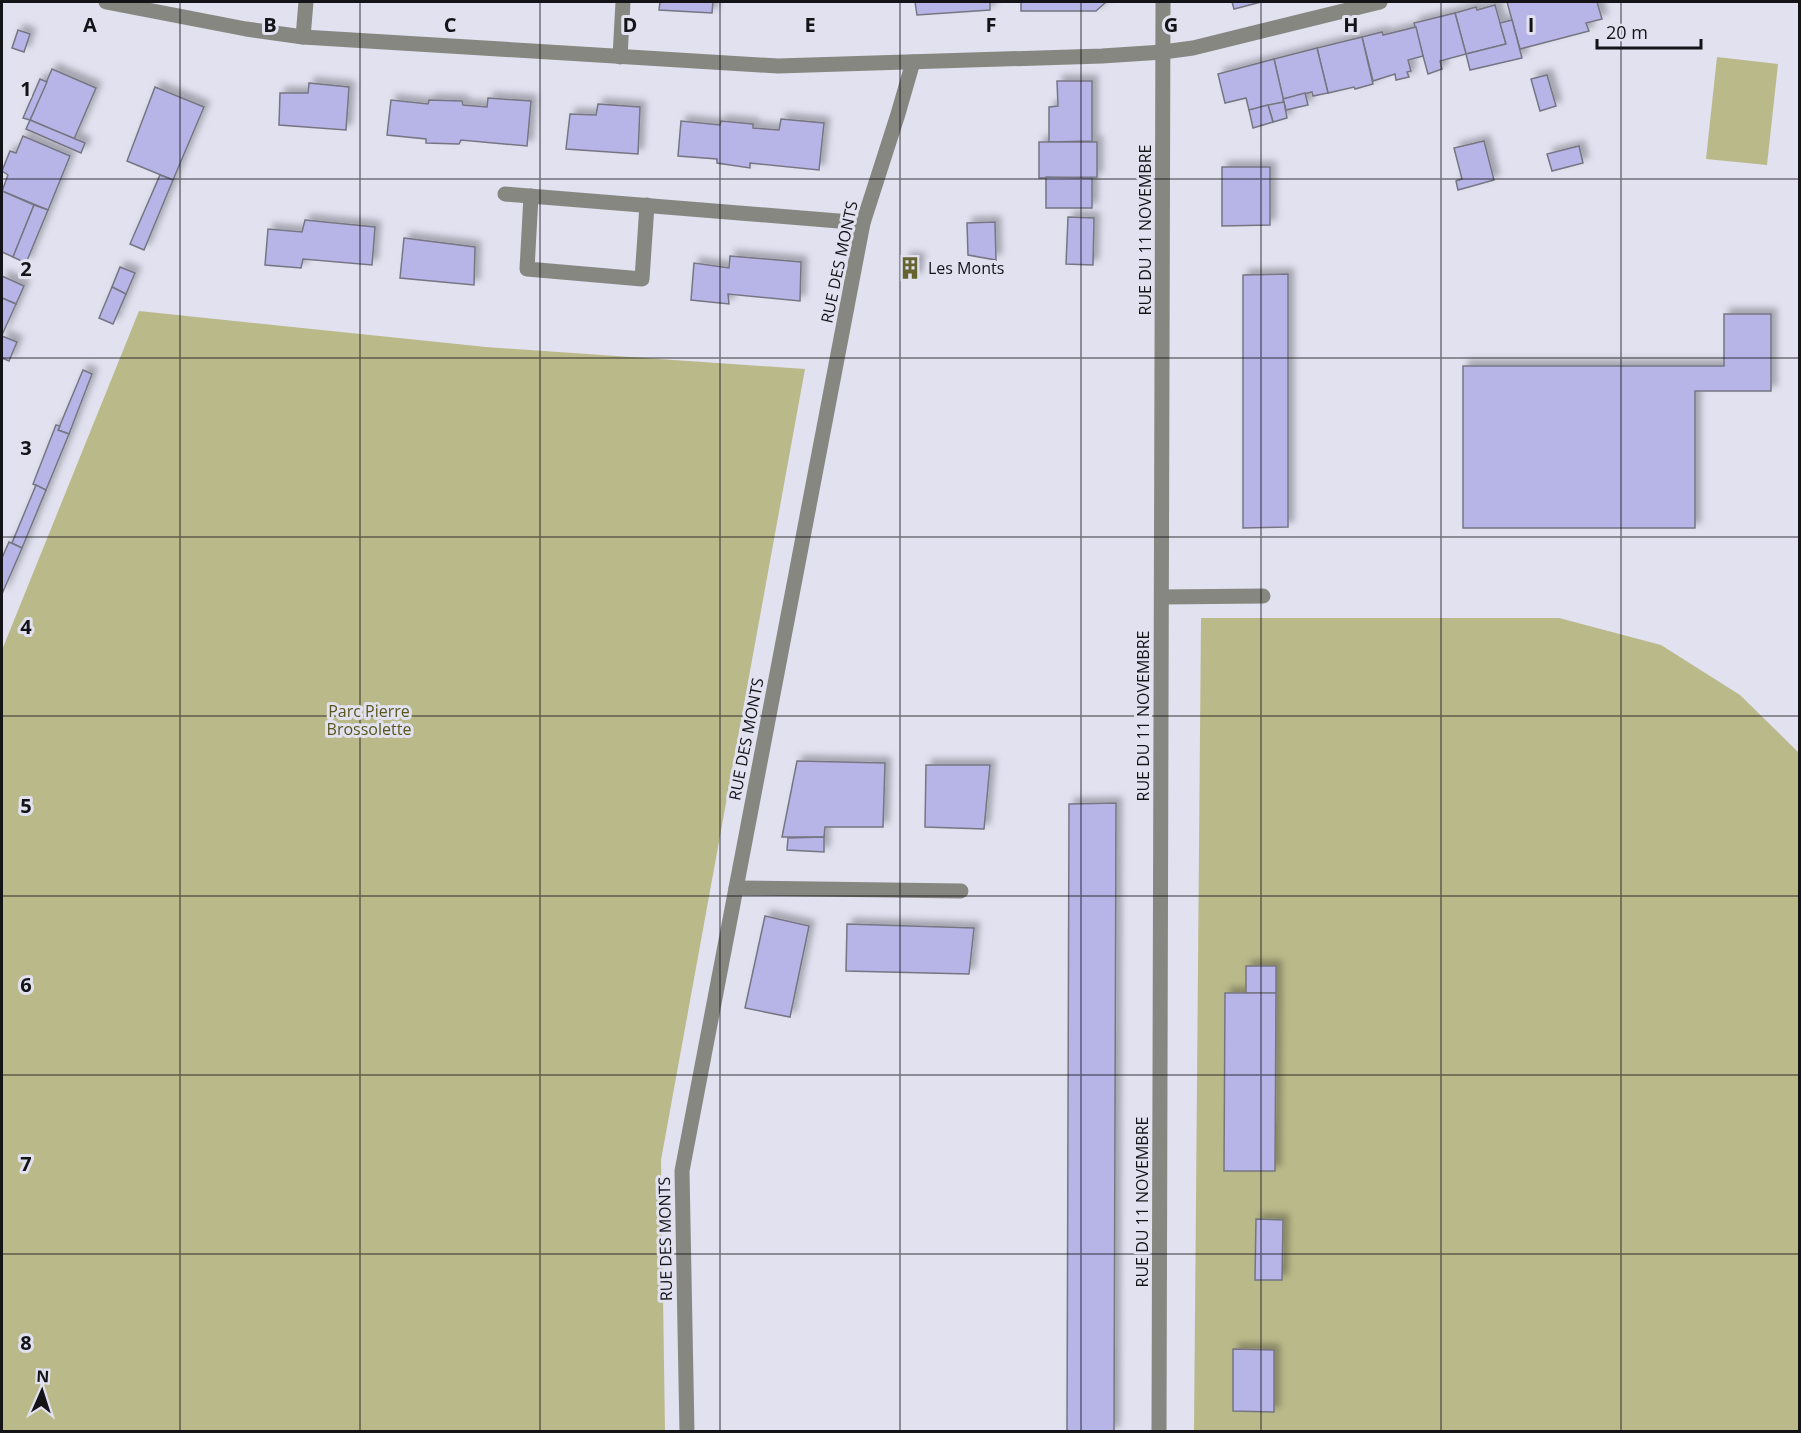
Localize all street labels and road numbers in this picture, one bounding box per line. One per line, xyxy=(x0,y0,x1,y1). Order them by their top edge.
street label: RUE DU 11 NOVEMBRE xyxy=(1134,145,1156,315)
street label: RUE DES MONTS xyxy=(815,199,863,325)
street label: RUE DU 11 NOVEMBRE xyxy=(1132,631,1154,801)
street label: RUE DES MONTS xyxy=(723,676,769,802)
street label: RUE DU 11 NOVEMBRE xyxy=(1131,1117,1153,1287)
street label: RUE DES MONTS xyxy=(653,1176,677,1301)

